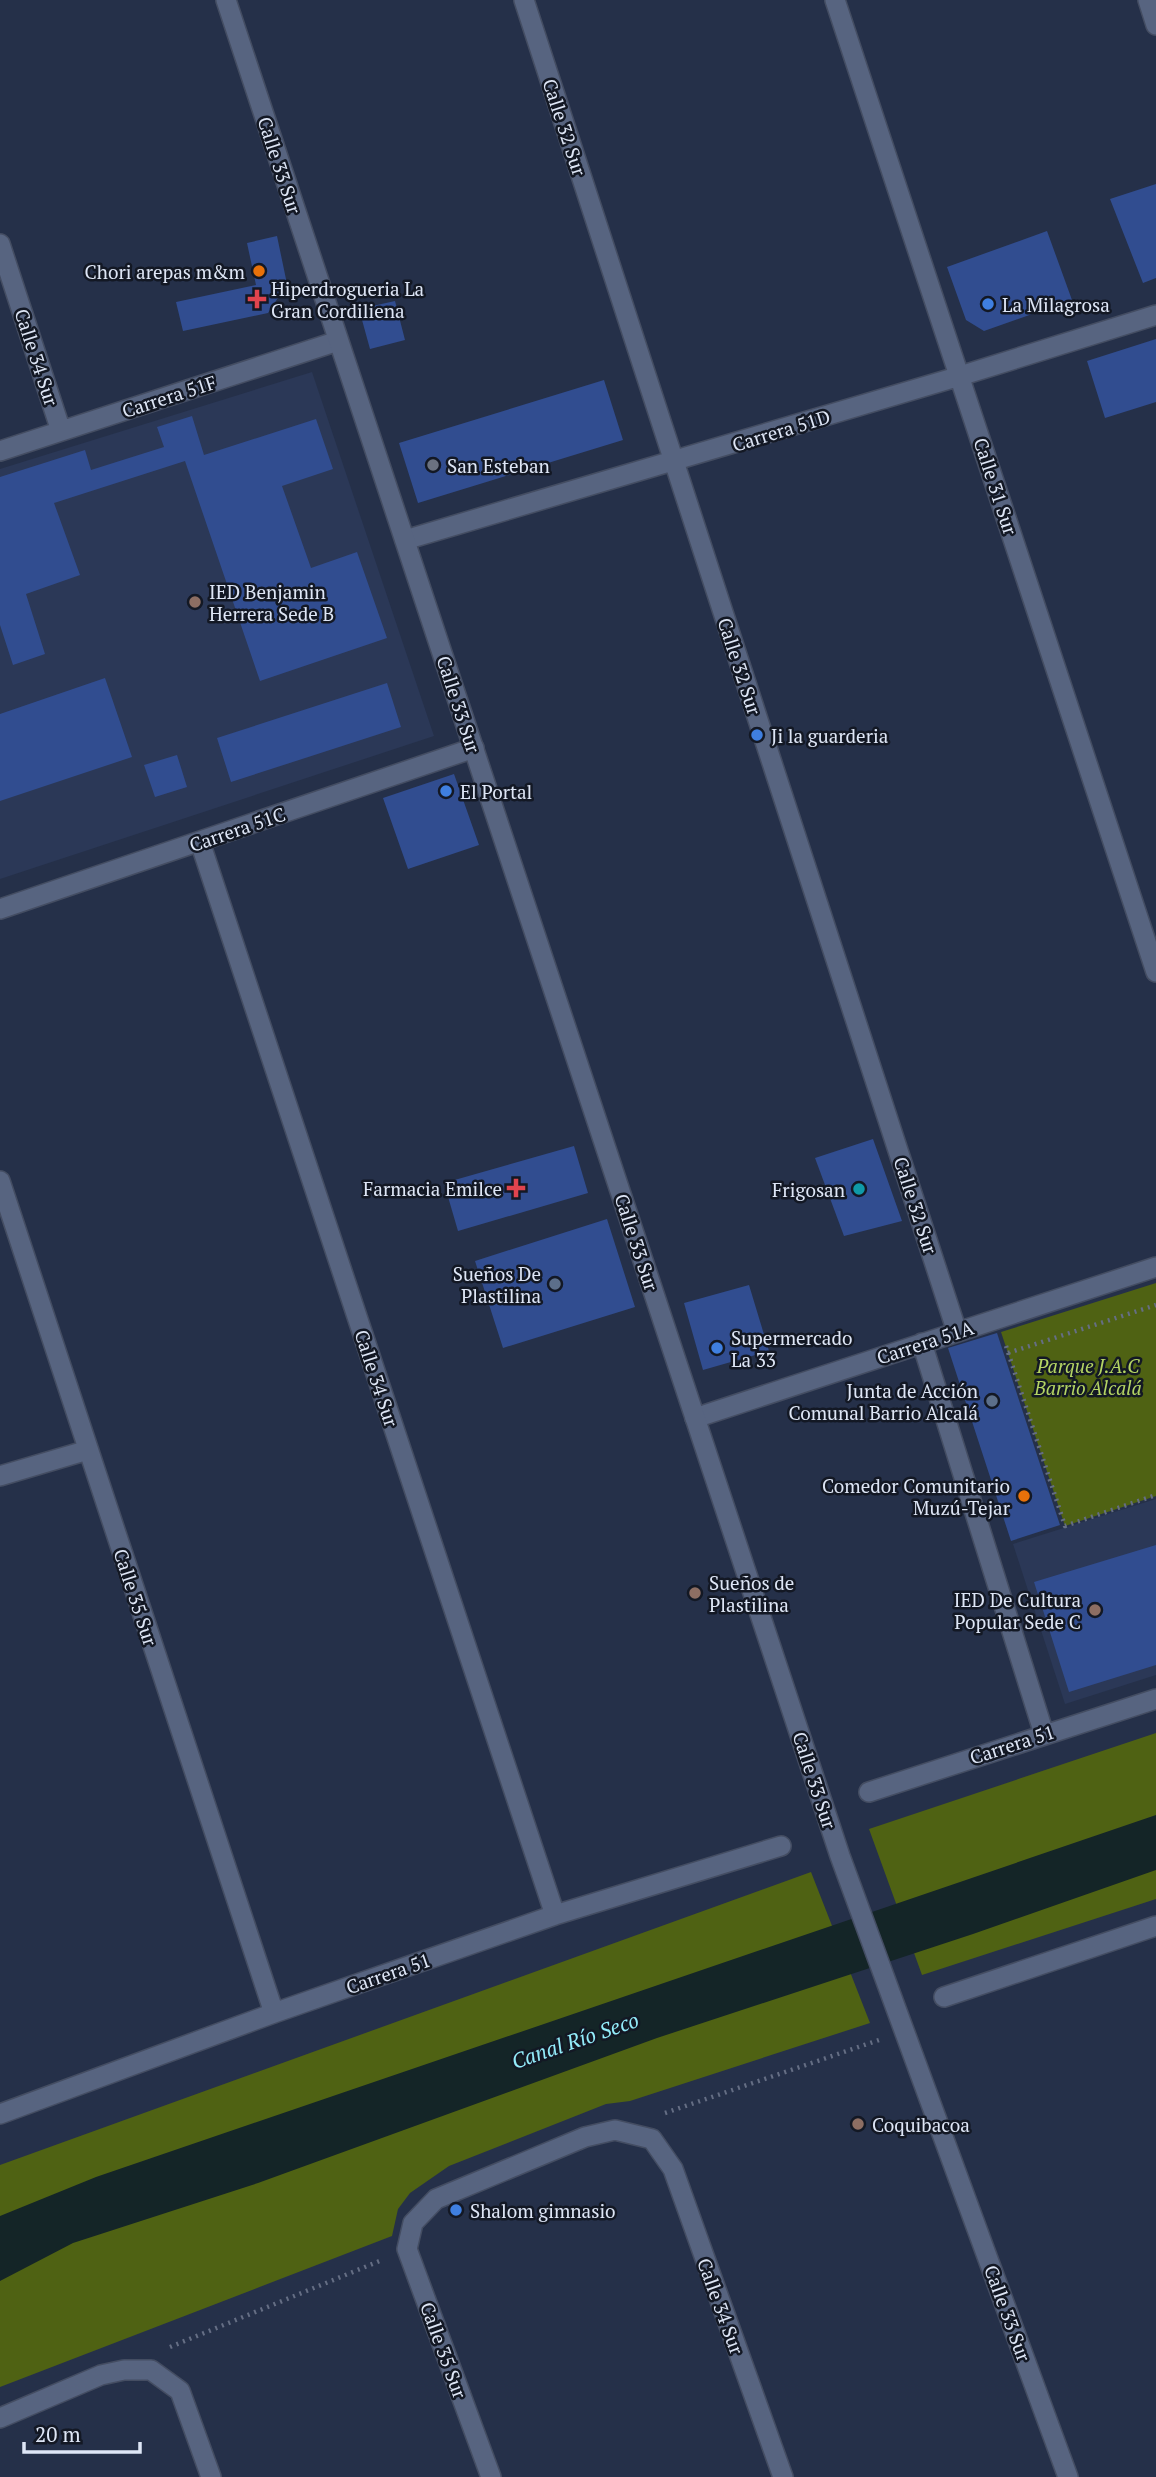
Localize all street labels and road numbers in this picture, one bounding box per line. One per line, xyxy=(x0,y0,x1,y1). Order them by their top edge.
street label: Calle 32 Sur xyxy=(538,75,593,179)
street label: Calle 33 Sur xyxy=(253,113,308,217)
street label: Calle 34 Sur xyxy=(10,305,65,409)
street label: Carrera 51F xyxy=(118,369,220,423)
street label: Carrera 51D xyxy=(729,403,833,457)
street label: Calle 31 Sur xyxy=(969,434,1024,538)
street label: Calle 32 Sur xyxy=(713,614,768,718)
street label: Calle 33 Sur xyxy=(432,652,487,756)
street label: Carrera 51C xyxy=(186,801,288,857)
street label: Calle 32 Sur xyxy=(889,1153,944,1257)
street label: Calle 33 Sur xyxy=(610,1190,665,1294)
street label: Carrera 51A xyxy=(873,1315,977,1369)
street label: Calle 34 Sur xyxy=(350,1326,405,1430)
street label: Calle 35 Sur xyxy=(109,1545,164,1649)
street label: Carrera 51 xyxy=(966,1719,1058,1769)
street label: Calle 33 Sur xyxy=(788,1728,843,1832)
street label: Carrera 51 xyxy=(342,1947,434,1999)
street label: Calle 34 Sur xyxy=(692,2254,750,2358)
street label: Calle 33 Sur xyxy=(979,2261,1037,2365)
street label: Calle 35 Sur xyxy=(415,2298,473,2402)

